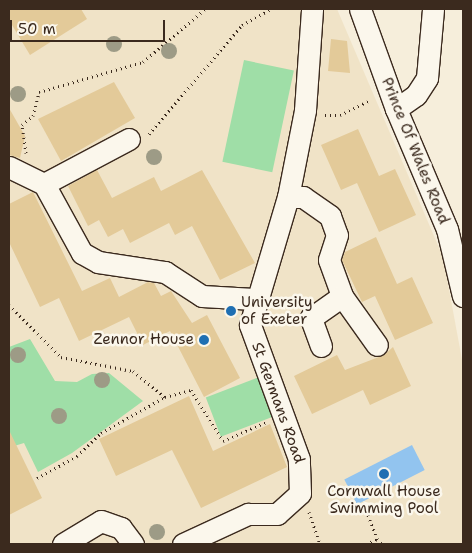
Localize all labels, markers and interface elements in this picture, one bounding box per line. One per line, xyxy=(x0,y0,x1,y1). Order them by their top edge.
scale bar xyxy=(12,10,168,42)
text: 50 m xyxy=(18,19,56,39)
street label: Prince Of Wales Road xyxy=(377,75,453,227)
place label: University of Exeter xyxy=(241,293,313,328)
marker: University of Exeter xyxy=(225,305,237,317)
place label: Zennor House xyxy=(94,331,194,349)
marker: Zennor House xyxy=(198,334,210,346)
street label: St Germans Road xyxy=(248,340,308,466)
marker: Cornwall House Swimming Pool xyxy=(378,468,390,480)
place label: Cornwall House Swimming Pool xyxy=(327,482,441,517)

